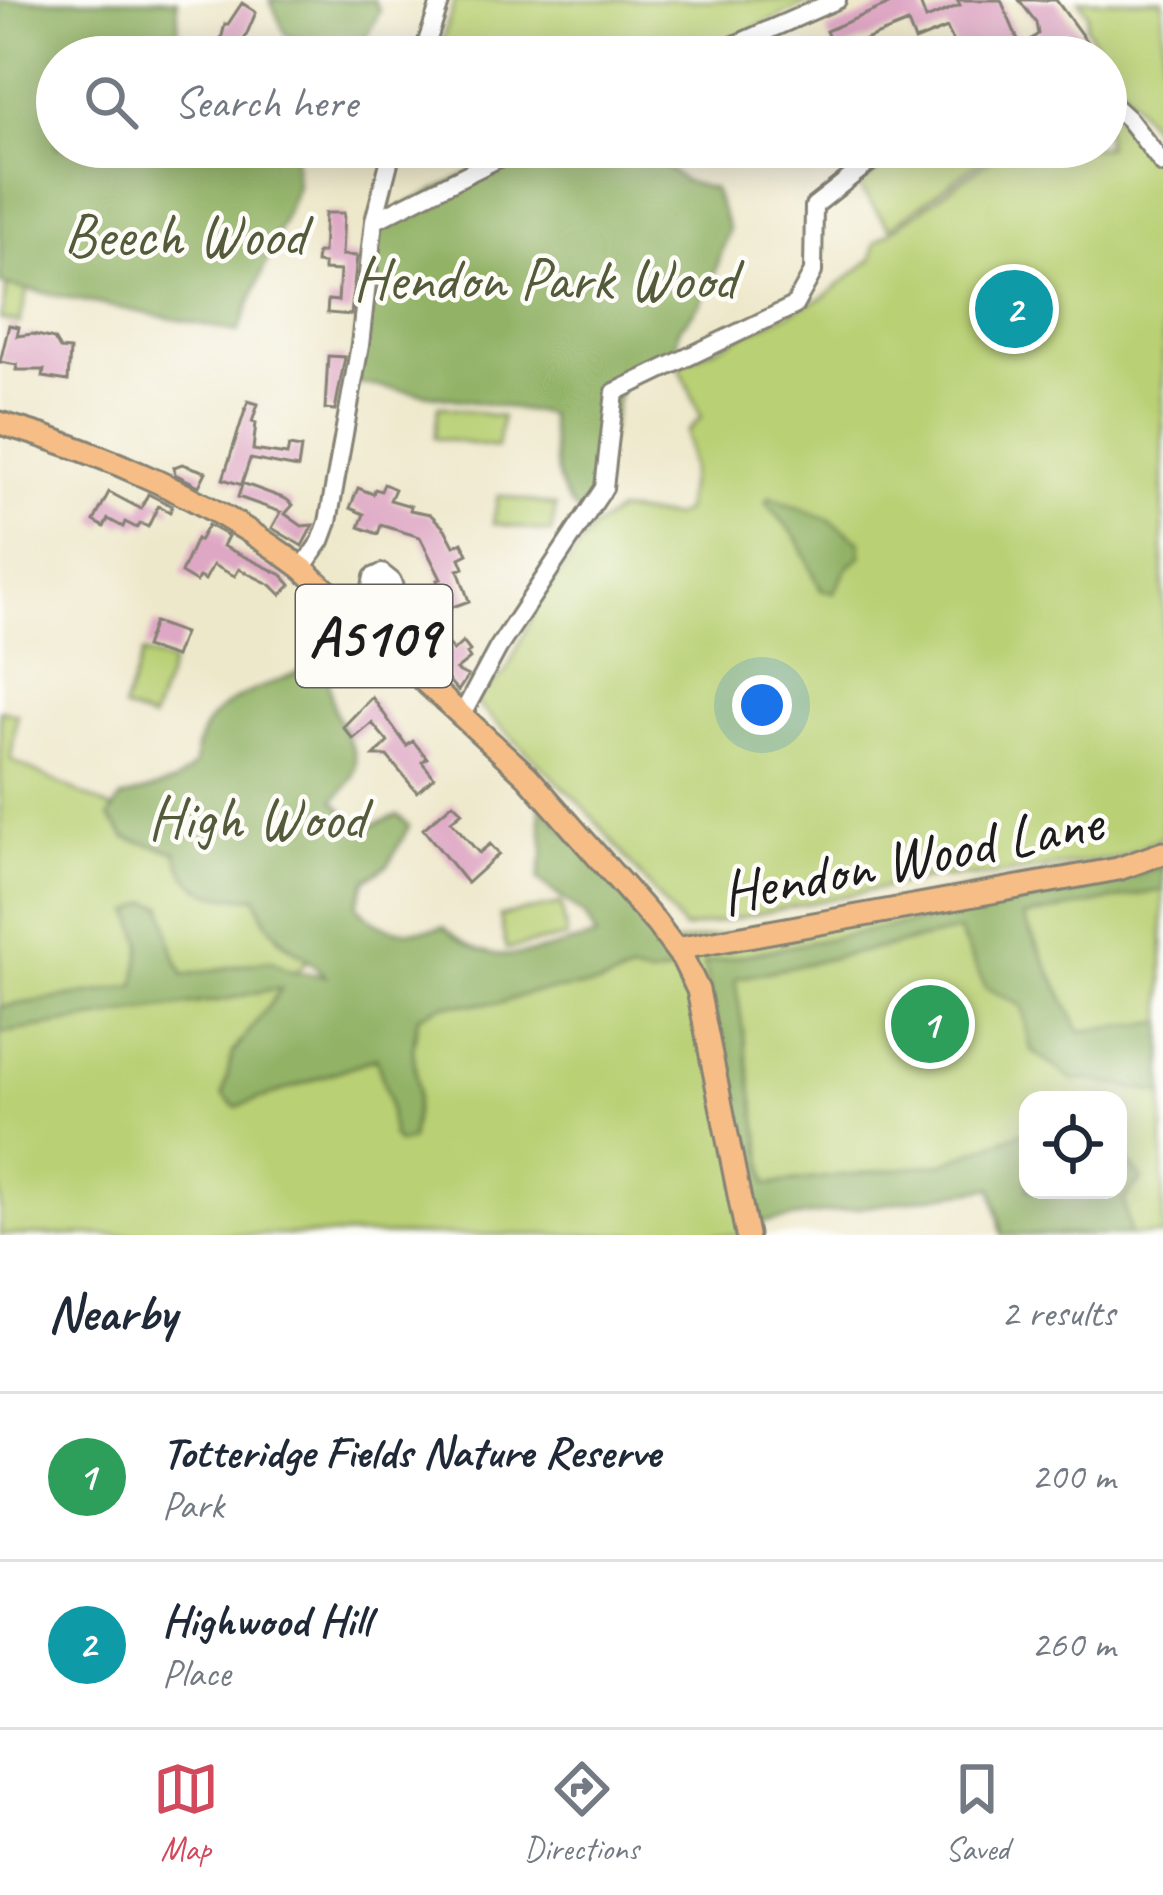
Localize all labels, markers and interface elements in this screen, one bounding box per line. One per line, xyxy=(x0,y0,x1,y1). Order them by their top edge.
search box xyxy=(36,36,1127,168)
icon: search xyxy=(78,69,144,135)
text: Search here xyxy=(174,74,357,131)
park label: Beech Wood xyxy=(64,197,315,273)
park label: Hendon Park Wood xyxy=(353,241,745,317)
pin: 2 xyxy=(975,264,1053,354)
road number: A5109 xyxy=(296,585,452,687)
your location xyxy=(732,675,792,735)
park label: High Wood xyxy=(148,780,374,856)
street label: Hendon Wood Lane xyxy=(714,782,1111,931)
pin: 1 xyxy=(891,979,969,1069)
map controls xyxy=(1019,1091,1127,1199)
button: locate xyxy=(1019,1091,1127,1199)
text: Nearby xyxy=(48,1281,176,1345)
text: 2 results xyxy=(1001,1289,1115,1338)
text: Totteridge Fields Nature Reserve xyxy=(162,1424,660,1481)
text: 1 xyxy=(78,1452,96,1501)
text: 200 m xyxy=(1031,1452,1115,1501)
text: Park xyxy=(162,1481,224,1530)
text: Highwood Hill xyxy=(162,1592,370,1649)
text: 2 xyxy=(78,1620,96,1669)
text: 260 m xyxy=(1031,1620,1115,1669)
text: Place xyxy=(162,1649,230,1698)
tab: Map xyxy=(153,1756,219,1870)
tab: Directions xyxy=(524,1756,639,1870)
tab: Saved xyxy=(944,1756,1010,1870)

